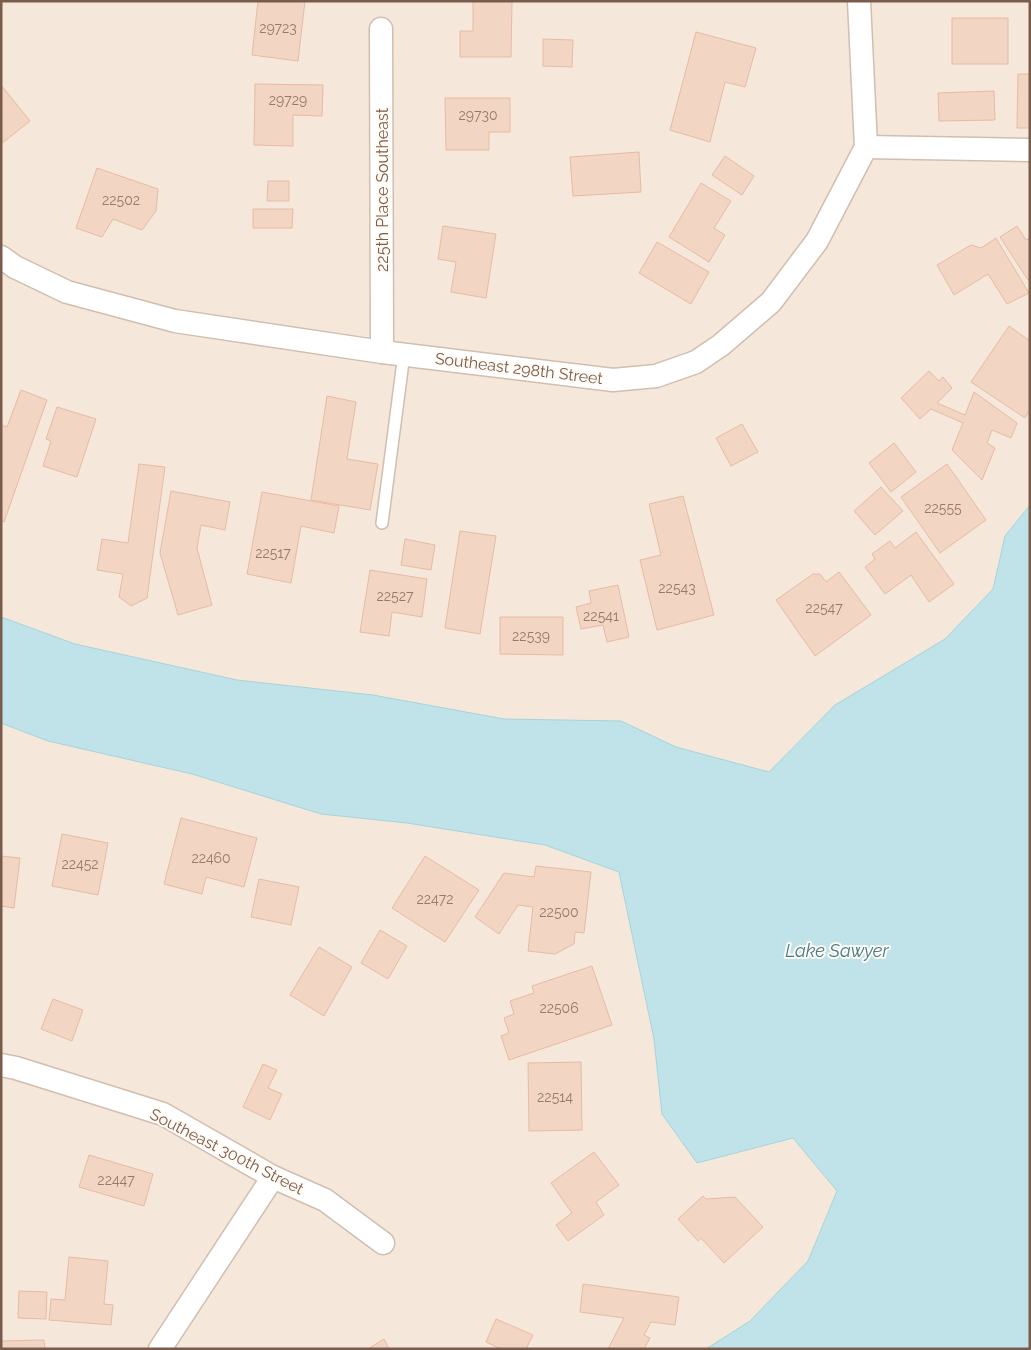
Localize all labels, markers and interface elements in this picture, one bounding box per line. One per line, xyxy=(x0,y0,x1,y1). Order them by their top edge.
house number: 29723 xyxy=(259,20,297,36)
house number: 29729 xyxy=(269,92,307,108)
street label: 225th Place Southeast xyxy=(373,107,392,272)
house number: 29730 xyxy=(459,107,497,123)
house number: 22502 xyxy=(102,192,140,208)
street label: Southeast 298th Street xyxy=(434,349,605,388)
house number: 22555 xyxy=(924,500,962,516)
house number: 22517 xyxy=(255,545,291,561)
house number: 22543 xyxy=(658,580,696,596)
house number: 22527 xyxy=(376,588,414,604)
house number: 22547 xyxy=(805,600,843,616)
house number: 22541 xyxy=(583,608,619,624)
house number: 22539 xyxy=(512,628,550,644)
house number: 22460 xyxy=(191,850,231,866)
house number: 22452 xyxy=(61,856,99,872)
house number: 22472 xyxy=(417,891,453,907)
house number: 22500 xyxy=(539,904,579,920)
water label: Lake Sawyer xyxy=(785,940,890,961)
house number: 22506 xyxy=(539,1000,579,1016)
house number: 22514 xyxy=(537,1089,573,1105)
street label: Southeast 300th Street xyxy=(147,1104,307,1199)
house number: 22447 xyxy=(97,1172,135,1188)

